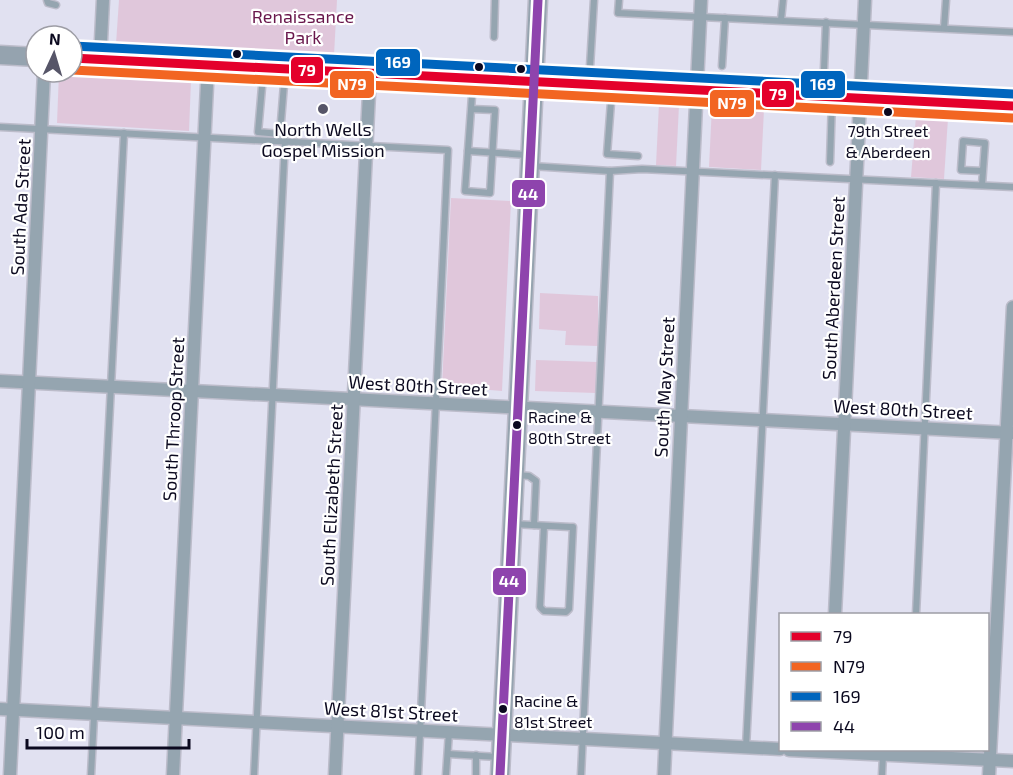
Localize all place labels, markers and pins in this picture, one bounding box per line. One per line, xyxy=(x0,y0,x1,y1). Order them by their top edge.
unlabelled marker xyxy=(231,48,243,60)
unlabelled marker xyxy=(473,61,485,73)
unlabelled marker xyxy=(515,63,527,75)
marker: North Wells Gospel Mission xyxy=(316,102,330,116)
marker: 79th Street & Aberdeen xyxy=(882,106,894,118)
place label: North Wells Gospel Mission xyxy=(261,118,385,161)
place label: 79th Street & Aberdeen xyxy=(845,121,931,161)
place label: Racine & 80th Street xyxy=(528,407,611,447)
marker: Racine & 80th Street xyxy=(511,419,523,431)
place label: Racine & 81st Street xyxy=(514,691,592,731)
marker: Racine & 81st Street xyxy=(497,703,509,715)

